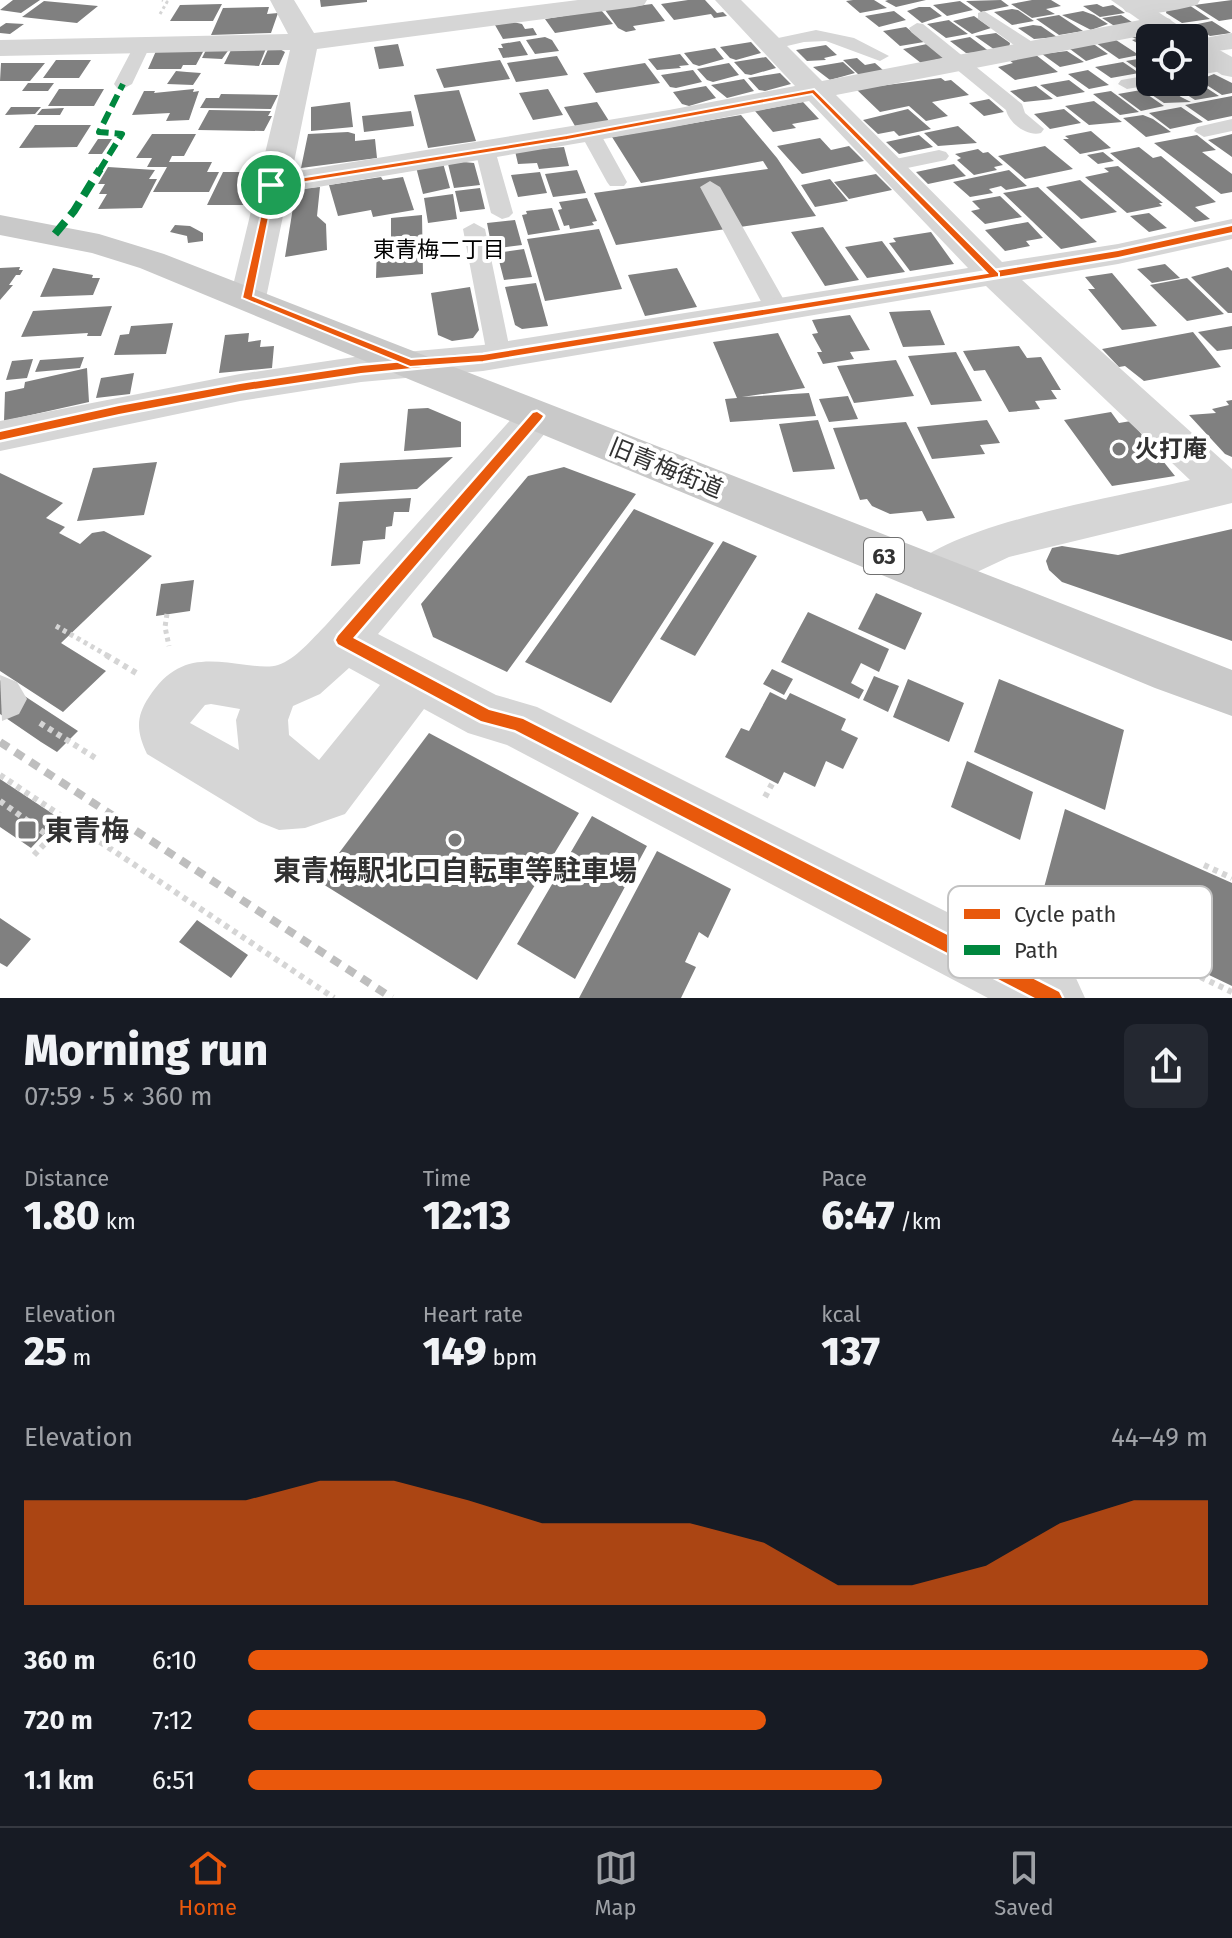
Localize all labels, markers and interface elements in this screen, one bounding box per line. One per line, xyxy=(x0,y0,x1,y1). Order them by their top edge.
map controls xyxy=(1136,24,1208,96)
button: locate xyxy=(1136,24,1208,96)
pin xyxy=(237,151,305,219)
icon: arrive xyxy=(249,163,293,207)
district label: 東青梅二丁目 xyxy=(373,236,505,263)
street label: 旧青梅街道 xyxy=(605,433,727,503)
place label: 火打庵 xyxy=(1135,435,1207,463)
marker: 火打庵 xyxy=(1110,440,1128,458)
road number: 63 xyxy=(864,538,904,574)
place label: 東青梅 xyxy=(45,814,129,847)
marker: 東青梅 xyxy=(16,819,38,841)
marker: 東青梅駅北口自転車等駐車場 xyxy=(446,831,464,849)
place label: 東青梅駅北口自転車等駐車場 xyxy=(273,854,637,887)
legend xyxy=(948,886,1212,978)
text: Cycle path xyxy=(1014,901,1116,928)
text: Path xyxy=(1014,937,1058,964)
text: Morning run xyxy=(24,1024,268,1077)
button: share xyxy=(1124,1024,1208,1108)
text: 07:59 · 5 × 360 m xyxy=(24,1081,213,1112)
text: Distance xyxy=(24,1165,109,1192)
text: Time xyxy=(423,1165,471,1192)
text: Pace xyxy=(821,1165,867,1192)
text: 1.80 xyxy=(24,1192,100,1240)
text: 12:13 xyxy=(423,1192,511,1240)
text: 6:47 xyxy=(821,1192,895,1240)
text: km xyxy=(100,1208,136,1235)
text: /km xyxy=(895,1208,942,1235)
text: Elevation xyxy=(24,1301,116,1328)
text: Heart rate xyxy=(423,1301,523,1328)
text: kcal xyxy=(821,1301,861,1328)
text: 25 xyxy=(24,1328,67,1376)
text: 149 xyxy=(423,1328,487,1376)
text: 137 xyxy=(821,1328,880,1376)
text: m xyxy=(67,1344,91,1371)
text: bpm xyxy=(487,1344,537,1371)
text: Elevation xyxy=(24,1422,133,1453)
text: 44–49 m xyxy=(1111,1422,1208,1453)
text: 360 m xyxy=(24,1645,96,1676)
text: 6:10 xyxy=(152,1645,197,1676)
text: 720 m xyxy=(24,1705,93,1736)
text: 7:12 xyxy=(152,1705,193,1736)
text: 1.1 km xyxy=(24,1765,94,1796)
text: 6:51 xyxy=(152,1765,195,1796)
tab: Home xyxy=(178,1846,237,1921)
tab: Map xyxy=(594,1846,638,1921)
tab: Saved xyxy=(994,1846,1054,1921)

